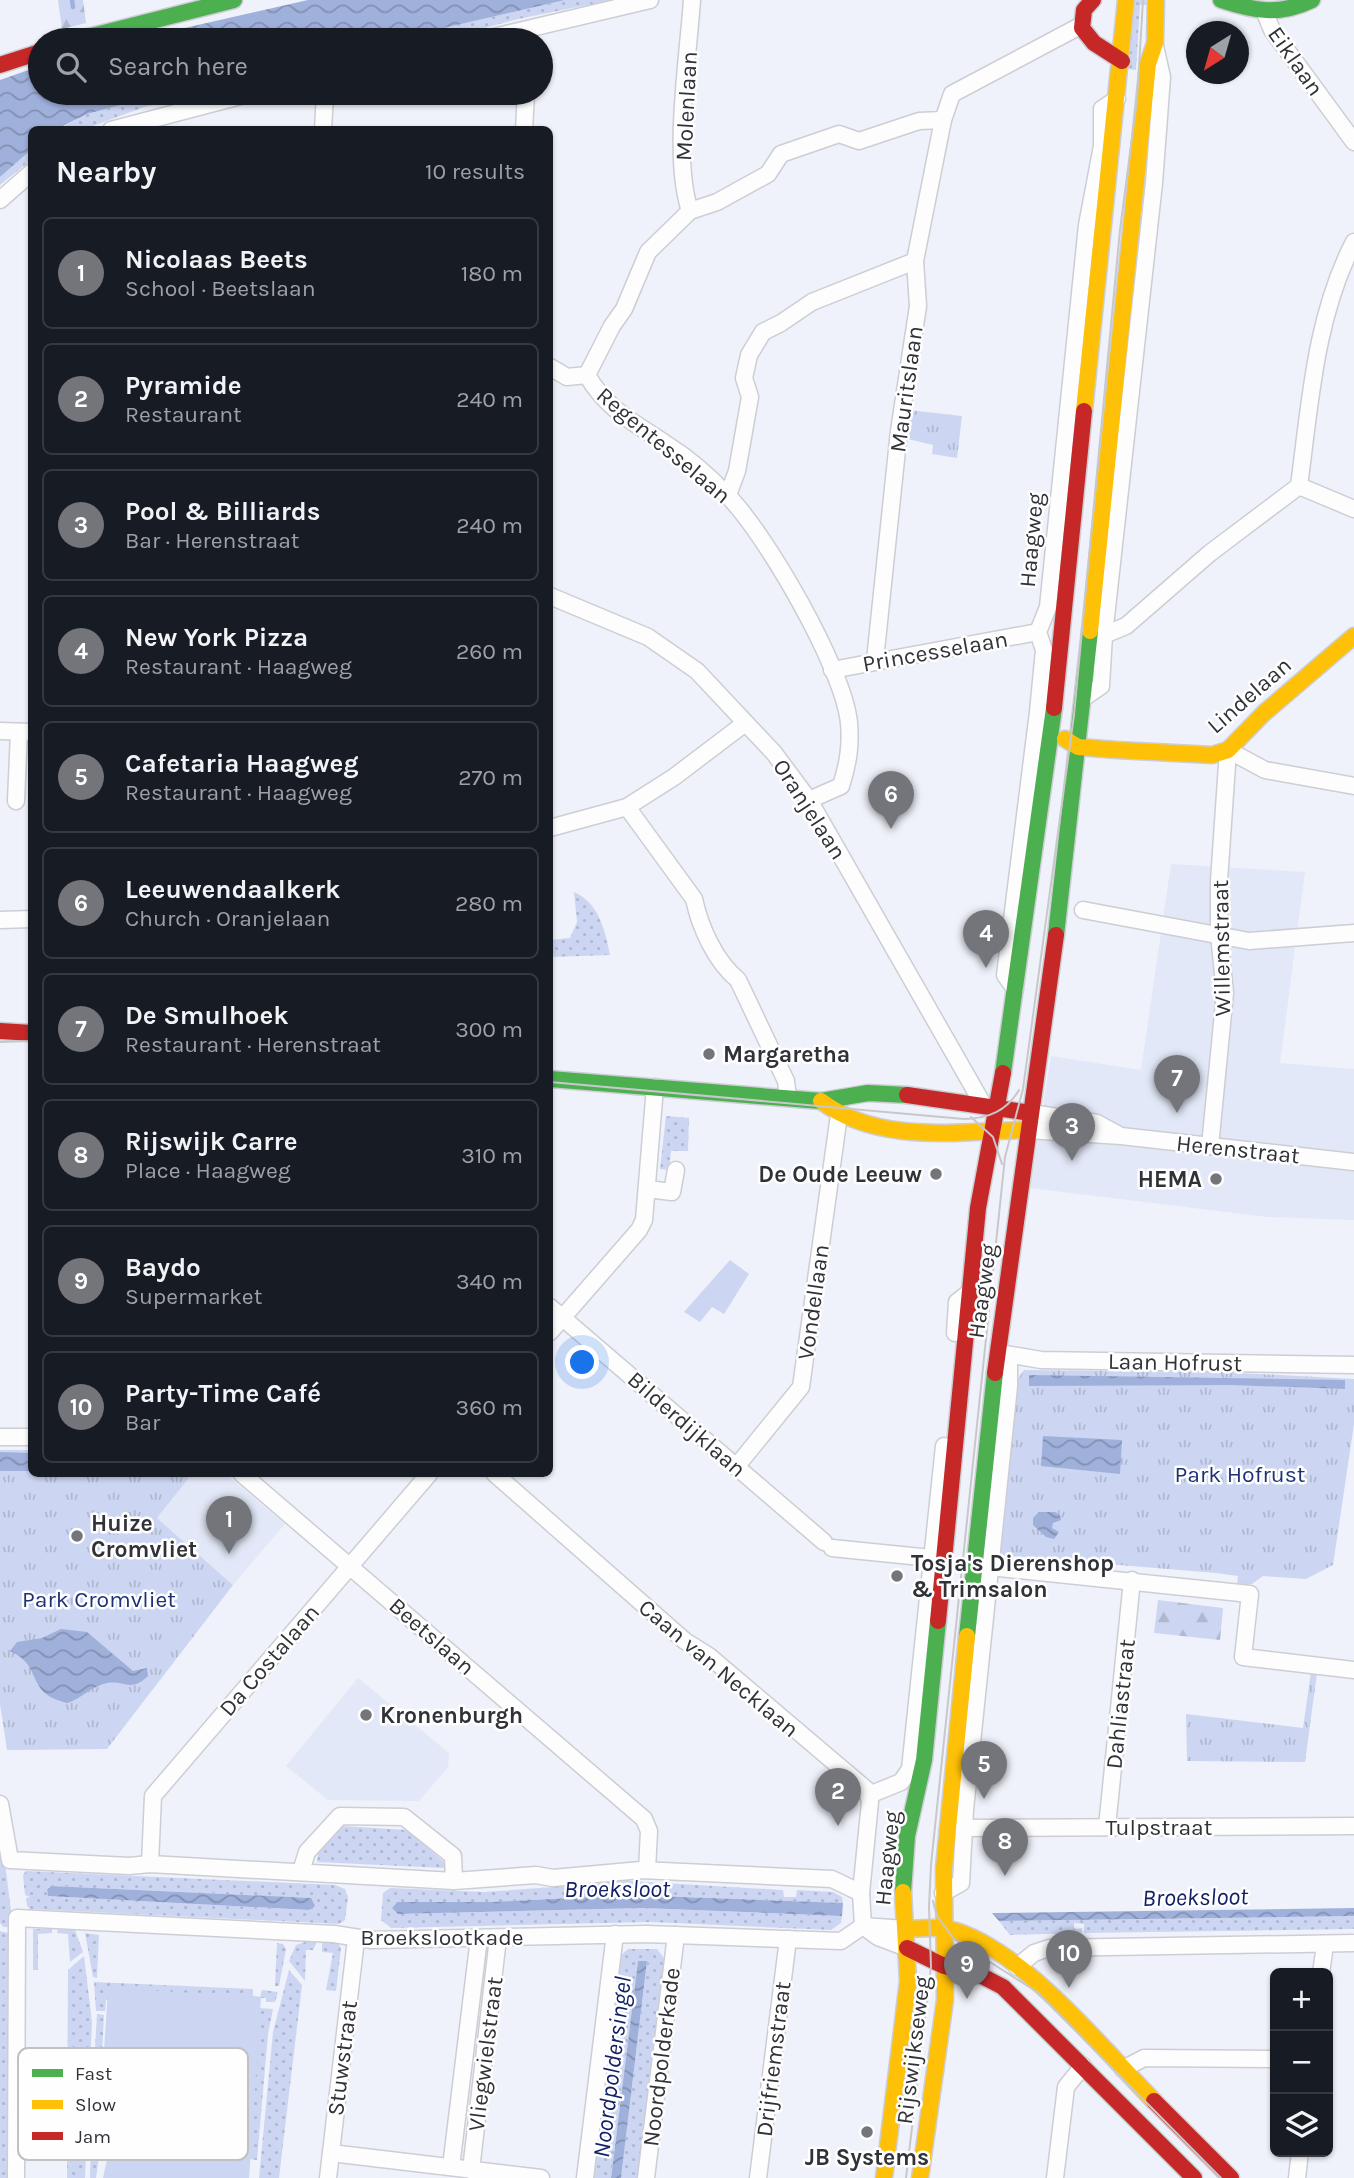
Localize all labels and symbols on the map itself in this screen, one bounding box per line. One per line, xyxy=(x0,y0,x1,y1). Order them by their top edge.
north arrow xyxy=(1186,21,1249,84)
street label: Eiklaan xyxy=(1262,21,1329,101)
street label: Molenlaan xyxy=(670,50,703,162)
street label: Mauritslaan xyxy=(884,324,929,454)
street label: Regentesselaan xyxy=(591,381,736,509)
street label: Haagweg xyxy=(1014,491,1049,589)
street label: Princesselaan xyxy=(860,625,1010,678)
street label: Lindelaan xyxy=(1202,652,1297,739)
street label: Oranjelaan xyxy=(767,754,852,865)
pin: 6 xyxy=(868,771,914,829)
street label: Willemstraat xyxy=(1207,879,1236,1017)
pin: 4 xyxy=(963,910,1009,968)
place label: Margaretha xyxy=(723,1041,850,1068)
marker: Margaretha xyxy=(701,1046,717,1062)
pin: 7 xyxy=(1154,1055,1200,1113)
pin: 3 xyxy=(1049,1103,1095,1161)
street label: Herenstraat xyxy=(1175,1130,1301,1169)
place label: De Oude Leeuw xyxy=(758,1161,923,1188)
marker: De Oude Leeuw xyxy=(928,1166,944,1182)
place label: HEMA xyxy=(1138,1166,1202,1193)
marker: HEMA xyxy=(1208,1171,1224,1187)
street label: Haagweg xyxy=(963,1242,1002,1340)
street label: Vondellaan xyxy=(792,1243,835,1361)
your location xyxy=(565,1345,599,1379)
street label: Laan Hofrust xyxy=(1108,1348,1243,1377)
street label: Bilderdijklaan xyxy=(622,1366,751,1483)
park label: Park Hofrust xyxy=(1175,1461,1306,1488)
pin: 1 xyxy=(206,1496,252,1554)
place label: Huize Cromvliet xyxy=(91,1510,197,1563)
marker: Huize Cromvliet xyxy=(69,1528,85,1544)
place label: Tosja's Dierenshop & Trimsalon xyxy=(911,1550,1114,1603)
marker: Tosja's Dierenshop & Trimsalon xyxy=(889,1568,905,1584)
park label: Park Cromvliet xyxy=(22,1586,176,1613)
street label: Beetslaan xyxy=(383,1592,480,1681)
street label: Caan van Necklaan xyxy=(633,1594,804,1743)
street label: Da Costalaan xyxy=(214,1599,325,1722)
street label: Dahliastraat xyxy=(1100,1637,1141,1770)
place label: Kronenburgh xyxy=(380,1702,523,1729)
marker: Kronenburgh xyxy=(358,1707,374,1723)
pin: 5 xyxy=(961,1741,1007,1799)
pin: 2 xyxy=(815,1768,861,1826)
street label: Haagweg xyxy=(869,1809,906,1907)
street label: Tulpstraat xyxy=(1106,1814,1213,1841)
pin: 8 xyxy=(982,1818,1028,1876)
water label: Broeksloot xyxy=(564,1875,671,1903)
water label: Broeksloot xyxy=(1142,1882,1249,1912)
street label: Broekslootkade xyxy=(360,1924,524,1951)
pin: 10 xyxy=(1046,1930,1092,1988)
pin: 9 xyxy=(944,1941,990,1999)
street label: Noordpolderkade xyxy=(637,1966,686,2148)
street label: Rijswijkseweg xyxy=(891,1974,936,2126)
street label: Vliegwielstraat xyxy=(463,1975,508,2133)
water label: Noordpoldersingel xyxy=(587,1975,637,2159)
street label: Drijfriemstraat xyxy=(751,1979,796,2138)
street label: Stuwstraat xyxy=(322,1998,363,2117)
legend xyxy=(18,2048,248,2160)
text: Fast xyxy=(75,2063,112,2085)
text: Slow xyxy=(75,2094,116,2116)
marker: JB Systems xyxy=(859,2124,875,2140)
text: Jam xyxy=(75,2126,111,2148)
place label: JB Systems xyxy=(805,2144,929,2171)

